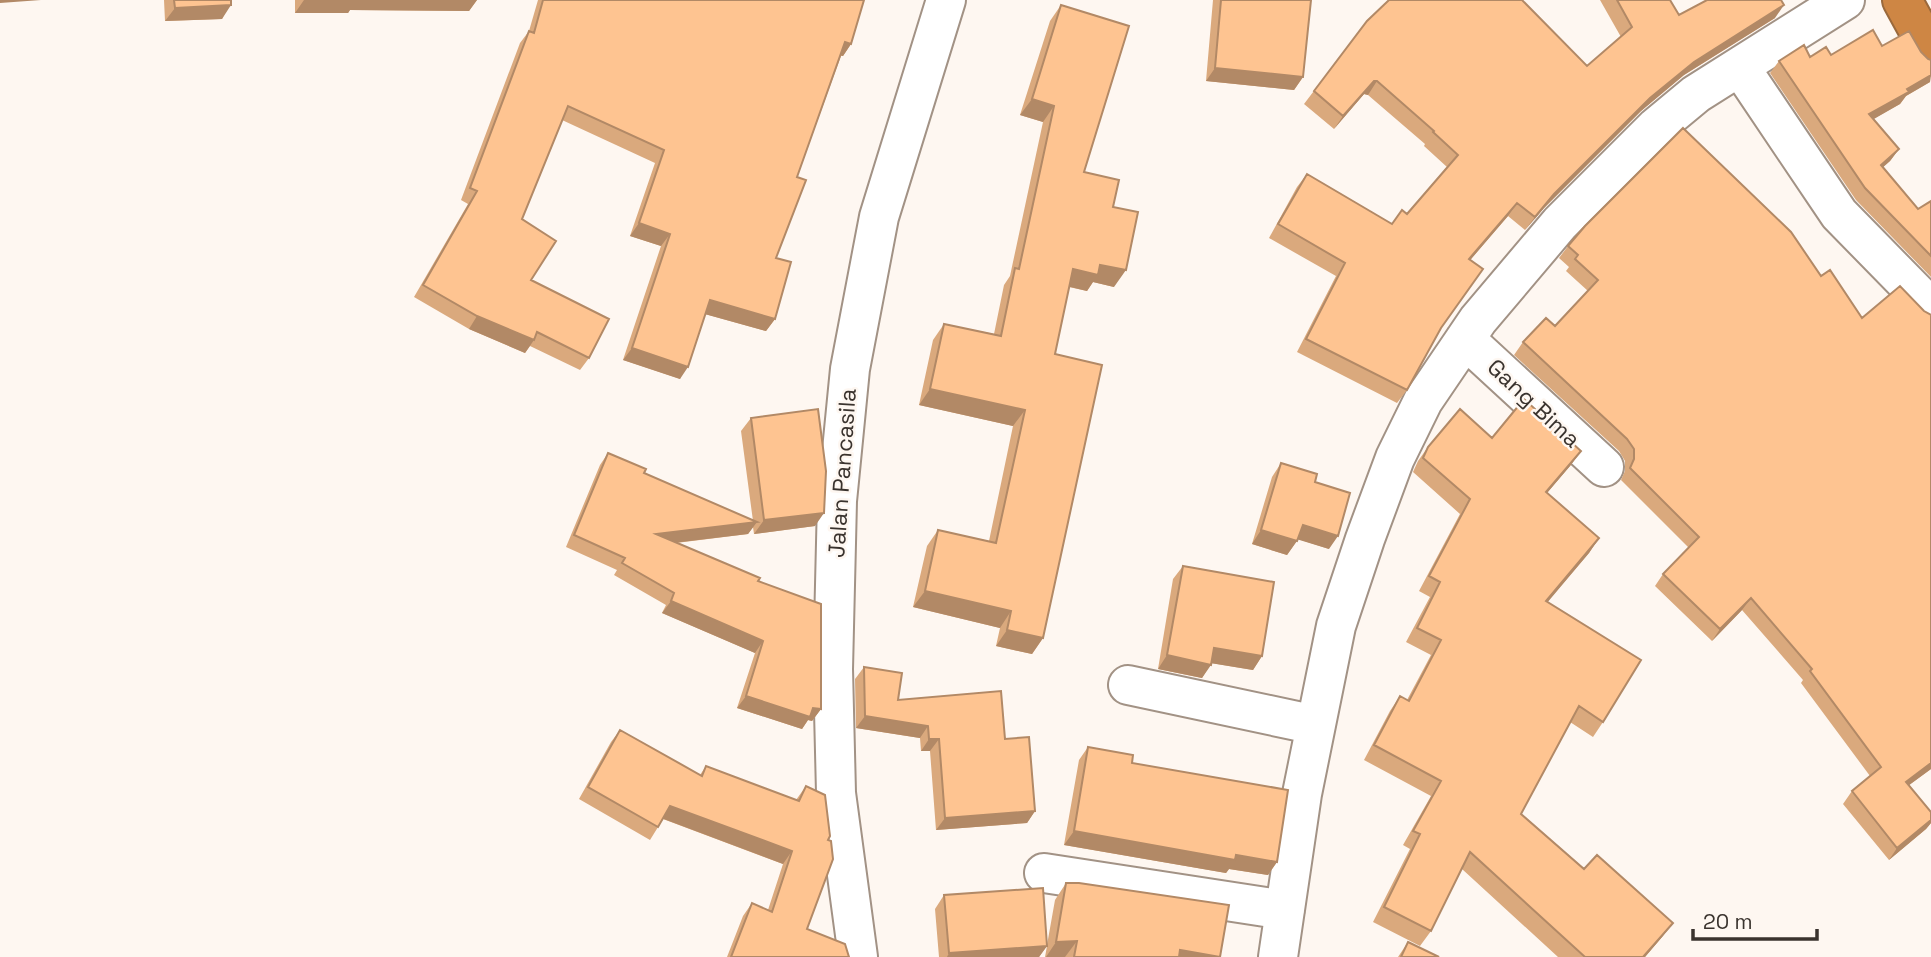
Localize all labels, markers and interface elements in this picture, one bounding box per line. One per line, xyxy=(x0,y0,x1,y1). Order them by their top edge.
street label: Gang Bima xyxy=(1481,352,1587,454)
street label: Jalan Pancasila xyxy=(821,387,863,559)
scale bar xyxy=(1693,898,1817,942)
text: 20 m xyxy=(1703,908,1753,935)

